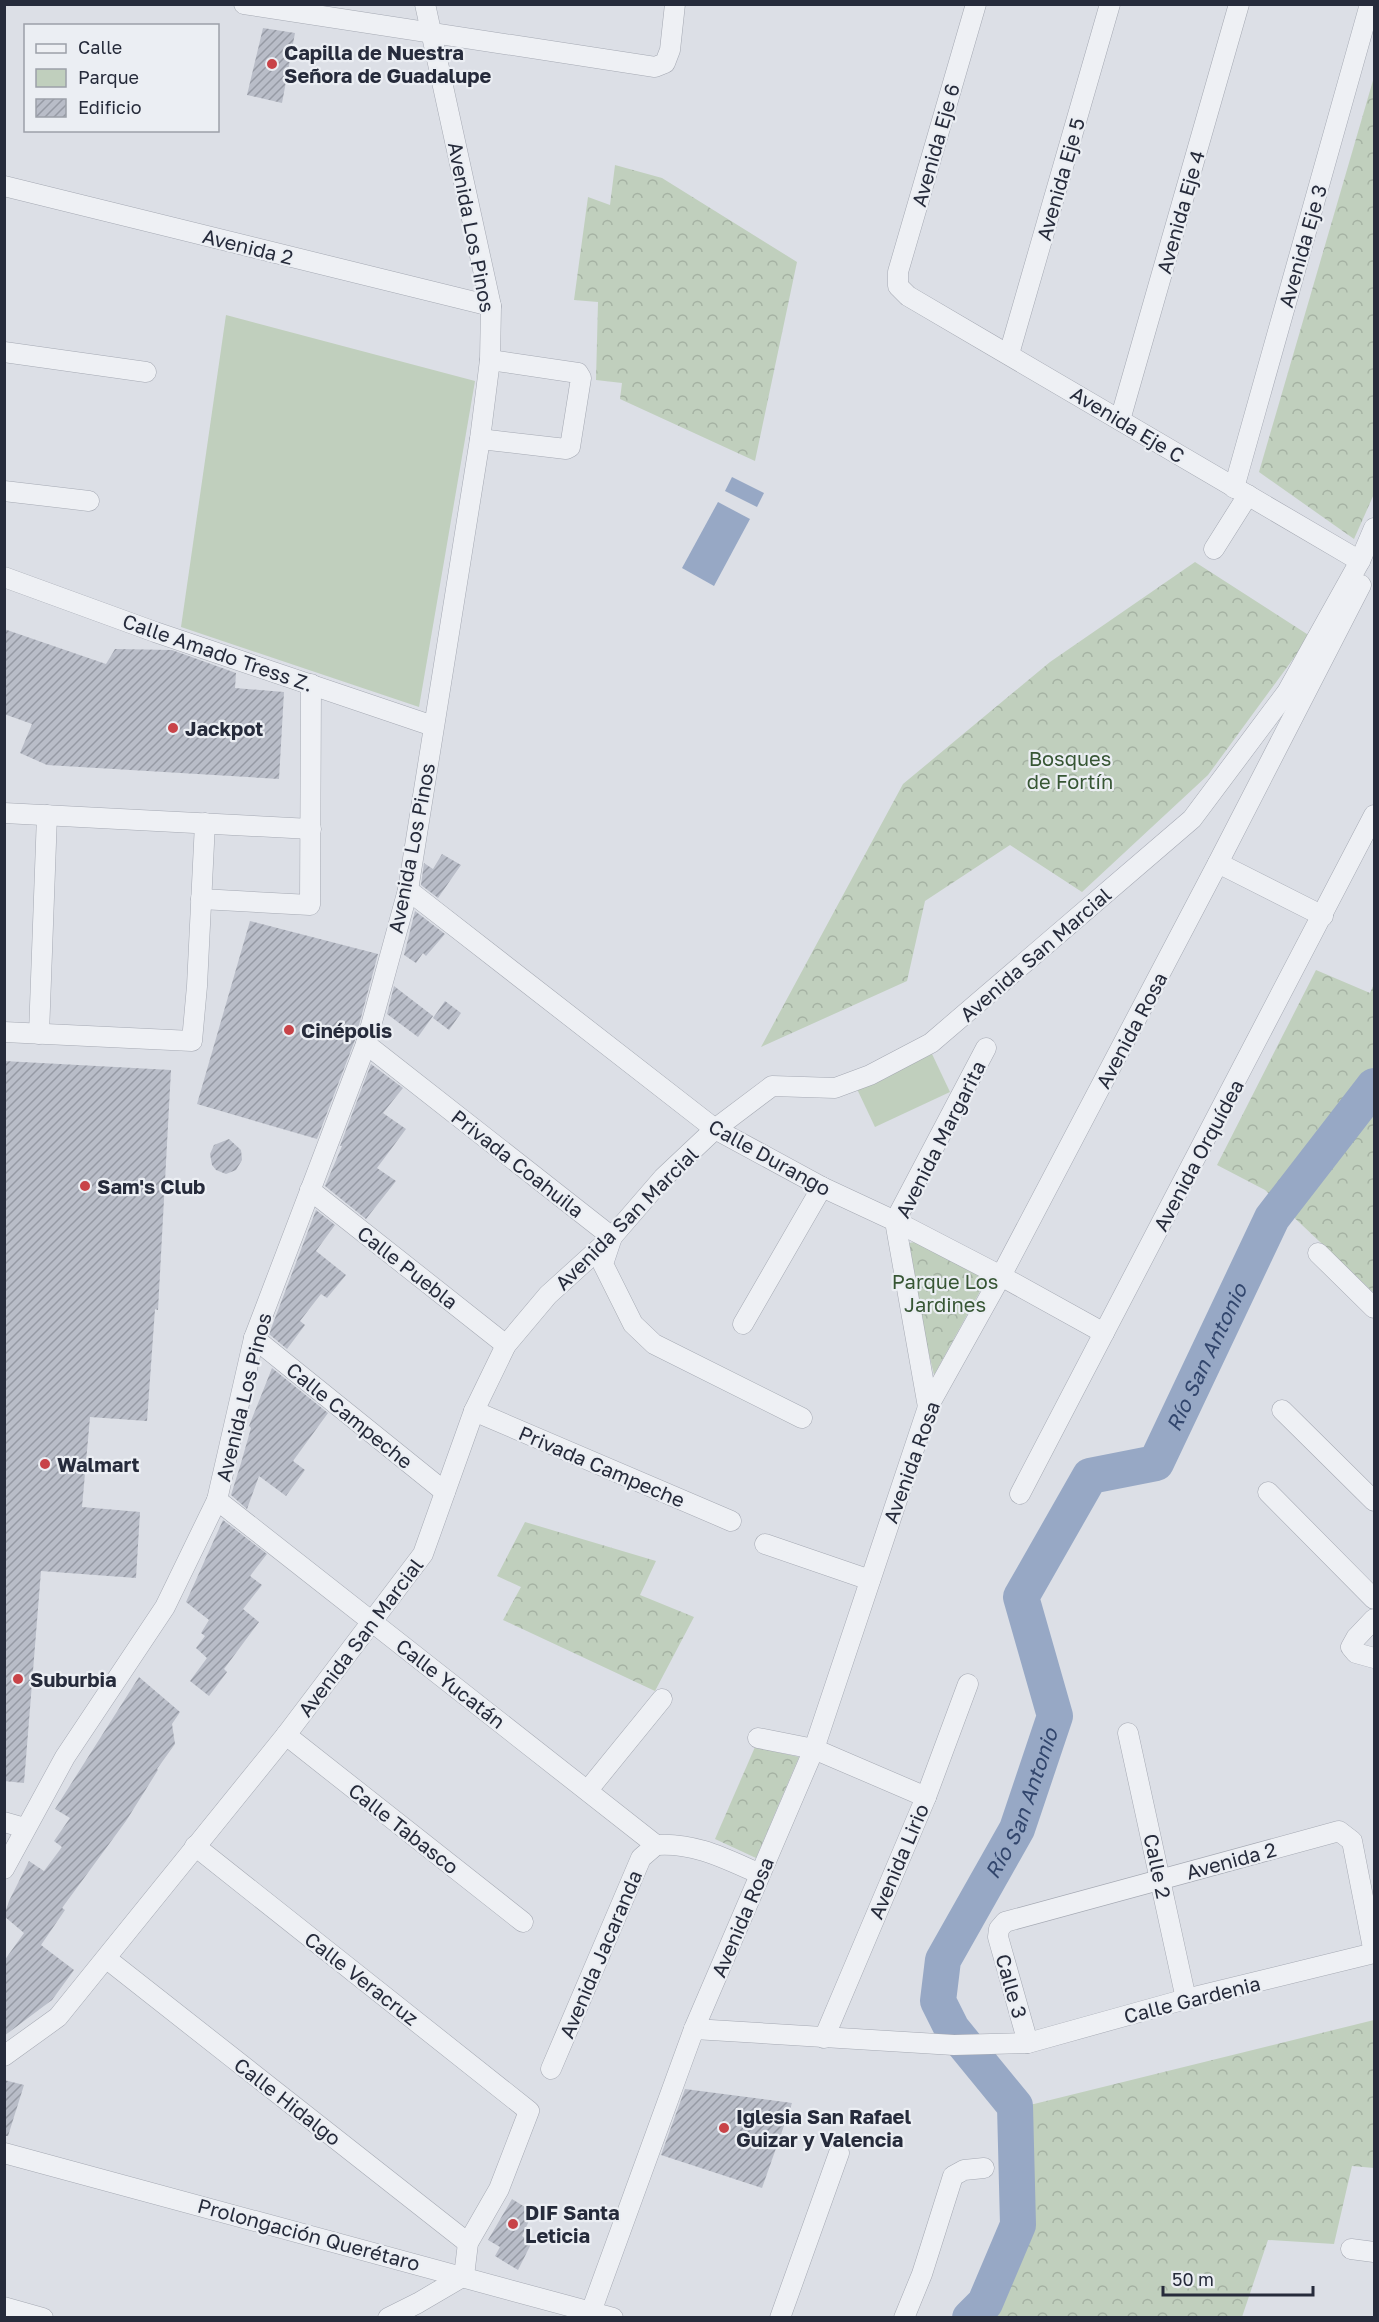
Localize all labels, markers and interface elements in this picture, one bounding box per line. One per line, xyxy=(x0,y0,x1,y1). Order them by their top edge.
legend xyxy=(24,24,219,132)
text: Calle xyxy=(78,36,122,58)
place label: Capilla de Nuestra Señora de Guadalupe xyxy=(284,40,492,87)
marker: Capilla de Nuestra Señora de Guadalupe xyxy=(265,57,279,71)
text: Parque xyxy=(78,66,139,88)
street label: Avenida Eje 6 xyxy=(906,81,964,209)
text: Edificio xyxy=(78,96,142,118)
street label: Avenida Eje 5 xyxy=(1031,115,1089,243)
street label: Avenida Los Pinos xyxy=(444,140,500,314)
street label: Avenida Eje 4 xyxy=(1151,148,1209,276)
street label: Avenida Eje 3 xyxy=(1273,182,1331,310)
street label: Avenida 2 xyxy=(200,223,296,269)
street label: Avenida Eje C xyxy=(1067,381,1189,467)
street label: Calle Amado Tress Z. xyxy=(120,608,316,696)
place label: Jackpot xyxy=(185,716,263,740)
marker: Jackpot xyxy=(166,721,180,735)
park label: Bosques de Fortín xyxy=(1027,746,1113,793)
street label: Avenida Los Pinos xyxy=(383,761,439,935)
street label: Avenida San Marcial xyxy=(955,882,1115,1026)
street label: Avenida Rosa xyxy=(1090,968,1172,1092)
place label: Cinépolis xyxy=(301,1018,392,1042)
marker: Cinépolis xyxy=(282,1023,296,1037)
street label: Avenida Margarita xyxy=(890,1056,990,1222)
street label: Avenida Orquídea xyxy=(1148,1075,1248,1235)
street label: Privada Coahuila xyxy=(447,1104,589,1222)
street label: Calle Durango xyxy=(705,1114,835,1200)
street label: Avenida San Marcial xyxy=(550,1142,702,1294)
place label: Sam's Club xyxy=(97,1174,205,1198)
marker: Sam's Club xyxy=(78,1179,92,1193)
street label: Calle Puebla xyxy=(353,1220,463,1314)
park label: Parque Los Jardines xyxy=(892,1269,998,1316)
water label: Río San Antonio xyxy=(1160,1278,1253,1435)
street label: Avenida Los Pinos xyxy=(210,1310,276,1484)
street label: Calle Campeche xyxy=(282,1357,418,1473)
street label: Avenida Rosa xyxy=(878,1398,944,1526)
street label: Privada Campeche xyxy=(515,1420,689,1512)
place label: Walmart xyxy=(57,1452,140,1476)
marker: Walmart xyxy=(38,1457,52,1471)
street label: Avenida San Marcial xyxy=(293,1553,427,1721)
street label: Calle Yucatán xyxy=(392,1633,510,1733)
place label: Suburbia xyxy=(30,1667,117,1691)
marker: Suburbia xyxy=(11,1672,25,1686)
water label: Río San Antonio xyxy=(979,1723,1063,1883)
street label: Calle Tabasco xyxy=(344,1778,464,1878)
street label: Avenida Lirio xyxy=(863,1800,933,1922)
street label: Calle 2 xyxy=(1139,1831,1177,1901)
street label: Avenida 2 xyxy=(1183,1836,1279,1884)
street label: Avenida Rosa xyxy=(706,1853,778,1981)
street label: Avenida Jacaranda xyxy=(554,1866,646,2042)
street label: Calle Veracruz xyxy=(300,1926,424,2030)
street label: Calle 3 xyxy=(991,1951,1033,2021)
street label: Calle Gardenia xyxy=(1121,1970,1263,2028)
street label: Calle Hidalgo xyxy=(230,2052,346,2150)
place label: Iglesia San Rafael Guizar y Valencia xyxy=(736,2104,911,2151)
marker: Iglesia San Rafael Guizar y Valencia xyxy=(717,2121,731,2135)
street label: Prolongación Querétaro xyxy=(195,2193,423,2275)
place label: DIF Santa Leticia xyxy=(525,2200,620,2247)
marker: DIF Santa Leticia xyxy=(506,2217,520,2231)
scale bar xyxy=(1163,2259,1313,2297)
text: 50 m xyxy=(1172,2268,1214,2290)

